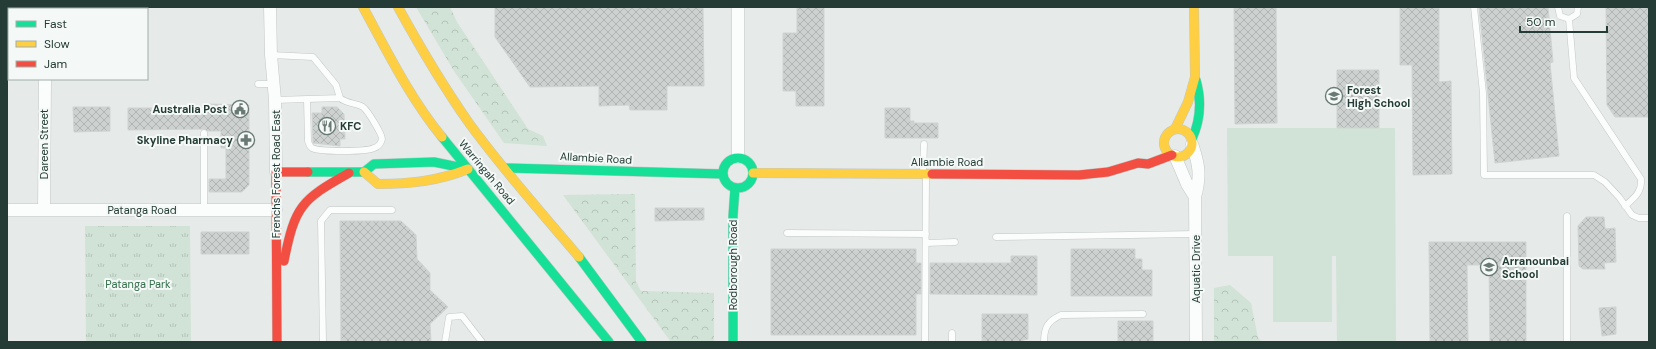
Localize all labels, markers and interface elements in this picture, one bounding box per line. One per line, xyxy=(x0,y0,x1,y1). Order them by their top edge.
legend xyxy=(8,8,148,80)
scale bar xyxy=(1520,8,1607,34)
text: 50 m xyxy=(1526,14,1555,30)
text: Fast xyxy=(44,16,67,32)
text: Slow xyxy=(44,36,70,52)
text: Jam xyxy=(44,56,67,72)
place label: Forest High School xyxy=(1347,83,1410,110)
school or university icon: Forest High School xyxy=(1324,86,1344,106)
public building icon: Australia Post xyxy=(230,99,250,119)
place label: Australia Post xyxy=(153,102,227,116)
street label: Dareen Street xyxy=(37,109,51,179)
street label: Frenchs Forest Road East xyxy=(269,110,283,238)
restaurant icon: KFC xyxy=(317,116,337,136)
place label: KFC xyxy=(340,119,361,133)
pharmacy icon: Skyline Pharmacy xyxy=(236,130,256,150)
place label: Skyline Pharmacy xyxy=(137,133,233,147)
street label: Warringah Road xyxy=(456,137,518,207)
street label: Allambie Road xyxy=(560,149,633,167)
street label: Allambie Road xyxy=(911,155,983,169)
street label: Patanga Road xyxy=(107,203,177,217)
street label: Rodborough Road xyxy=(726,220,740,310)
street label: Aquatic Drive xyxy=(1189,235,1203,303)
place label: Arranounbai School xyxy=(1502,254,1569,281)
school or university icon: Arranounbai School xyxy=(1479,257,1499,277)
park label: Patanga Park xyxy=(105,277,171,291)

